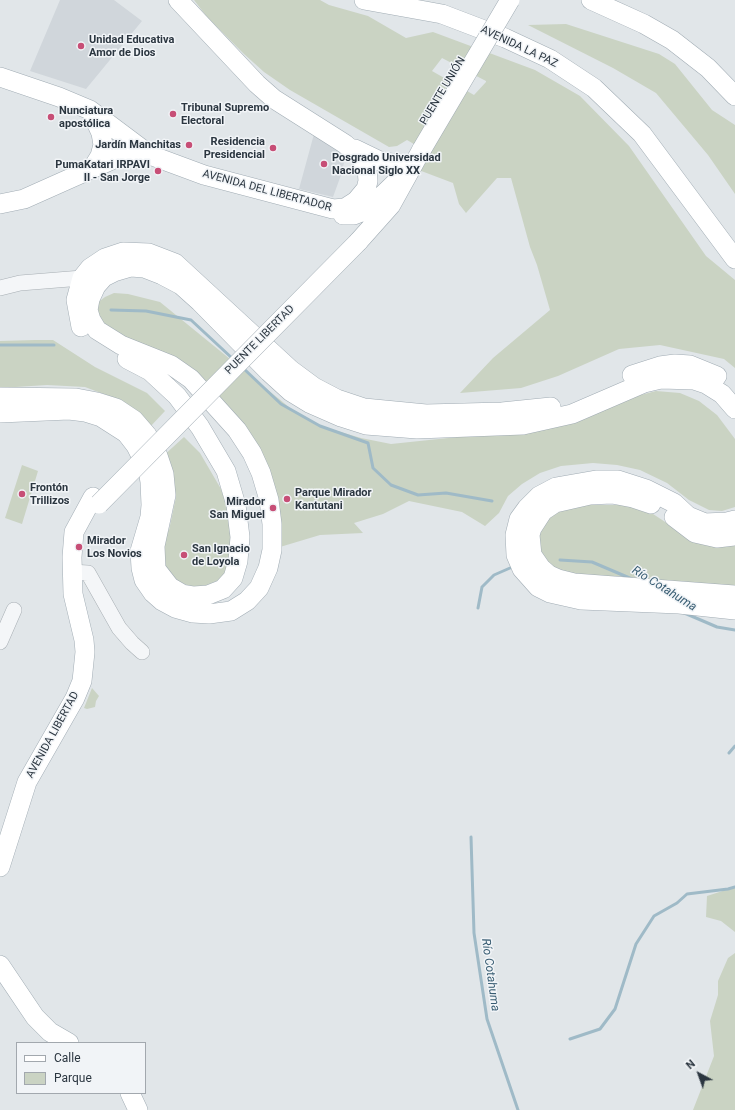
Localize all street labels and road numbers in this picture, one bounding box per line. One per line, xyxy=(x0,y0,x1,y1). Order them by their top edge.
street label: AVENIDA LA PAZ xyxy=(478,23,560,71)
street label: PUENTE UNIÓN xyxy=(418,55,468,127)
street label: AVENIDA DEL LIBERTADOR xyxy=(201,167,333,215)
street label: PUENTE LIBERTAD xyxy=(223,303,297,377)
street label: AVENIDA LIBERTAD xyxy=(24,690,82,780)

